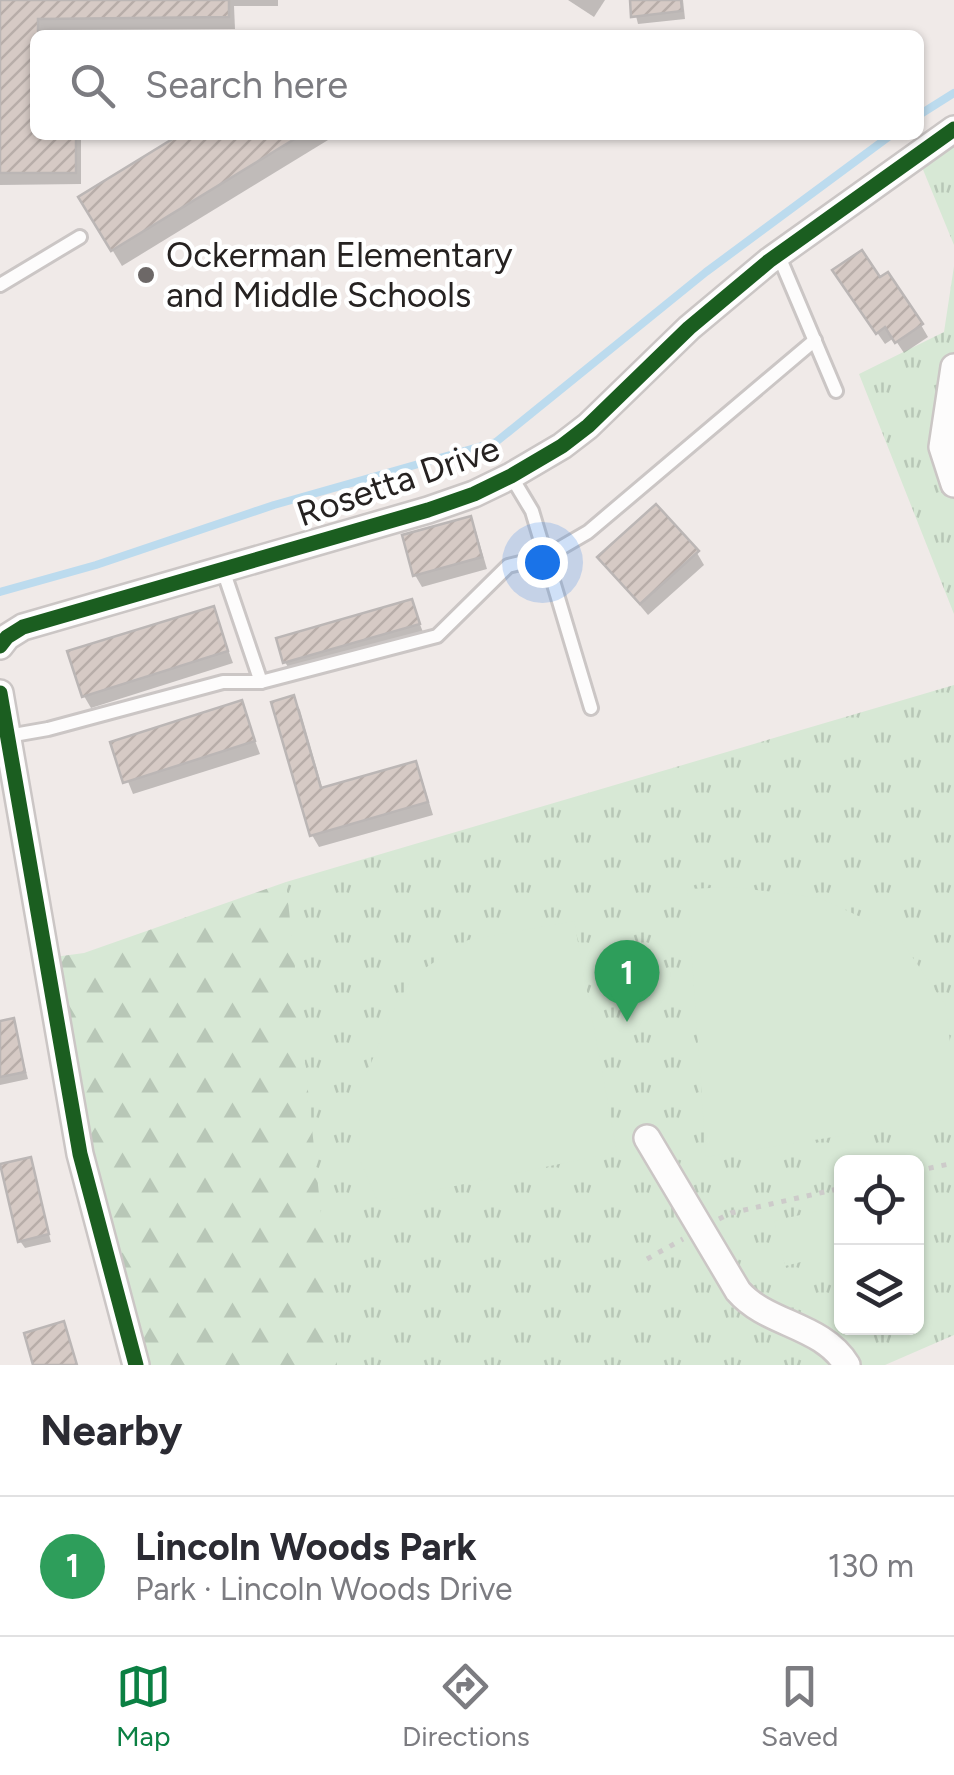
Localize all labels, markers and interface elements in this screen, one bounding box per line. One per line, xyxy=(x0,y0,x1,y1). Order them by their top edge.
search box xyxy=(30,30,924,140)
icon: search xyxy=(65,58,120,113)
text: Search here xyxy=(145,62,348,108)
place label: Ockerman Elementary and Middle Schools xyxy=(166,234,513,316)
marker: Ockerman Elementary and Middle Schools xyxy=(135,264,157,286)
street label: Rosetta Drive xyxy=(291,427,505,535)
your location xyxy=(517,537,568,588)
pin: 1 xyxy=(594,940,660,1022)
map controls xyxy=(834,1155,924,1335)
button: locate xyxy=(834,1155,924,1245)
button: layers xyxy=(834,1245,924,1335)
text: Nearby xyxy=(40,1405,182,1456)
text: Lincoln Woods Park xyxy=(135,1524,477,1570)
text: 1 xyxy=(66,1547,79,1585)
text: 130 m xyxy=(828,1547,914,1585)
text: Park · Lincoln Woods Drive xyxy=(135,1570,513,1608)
tab: Map xyxy=(116,1659,171,1753)
tab: Directions xyxy=(402,1659,530,1753)
tab: Saved xyxy=(761,1659,838,1753)

